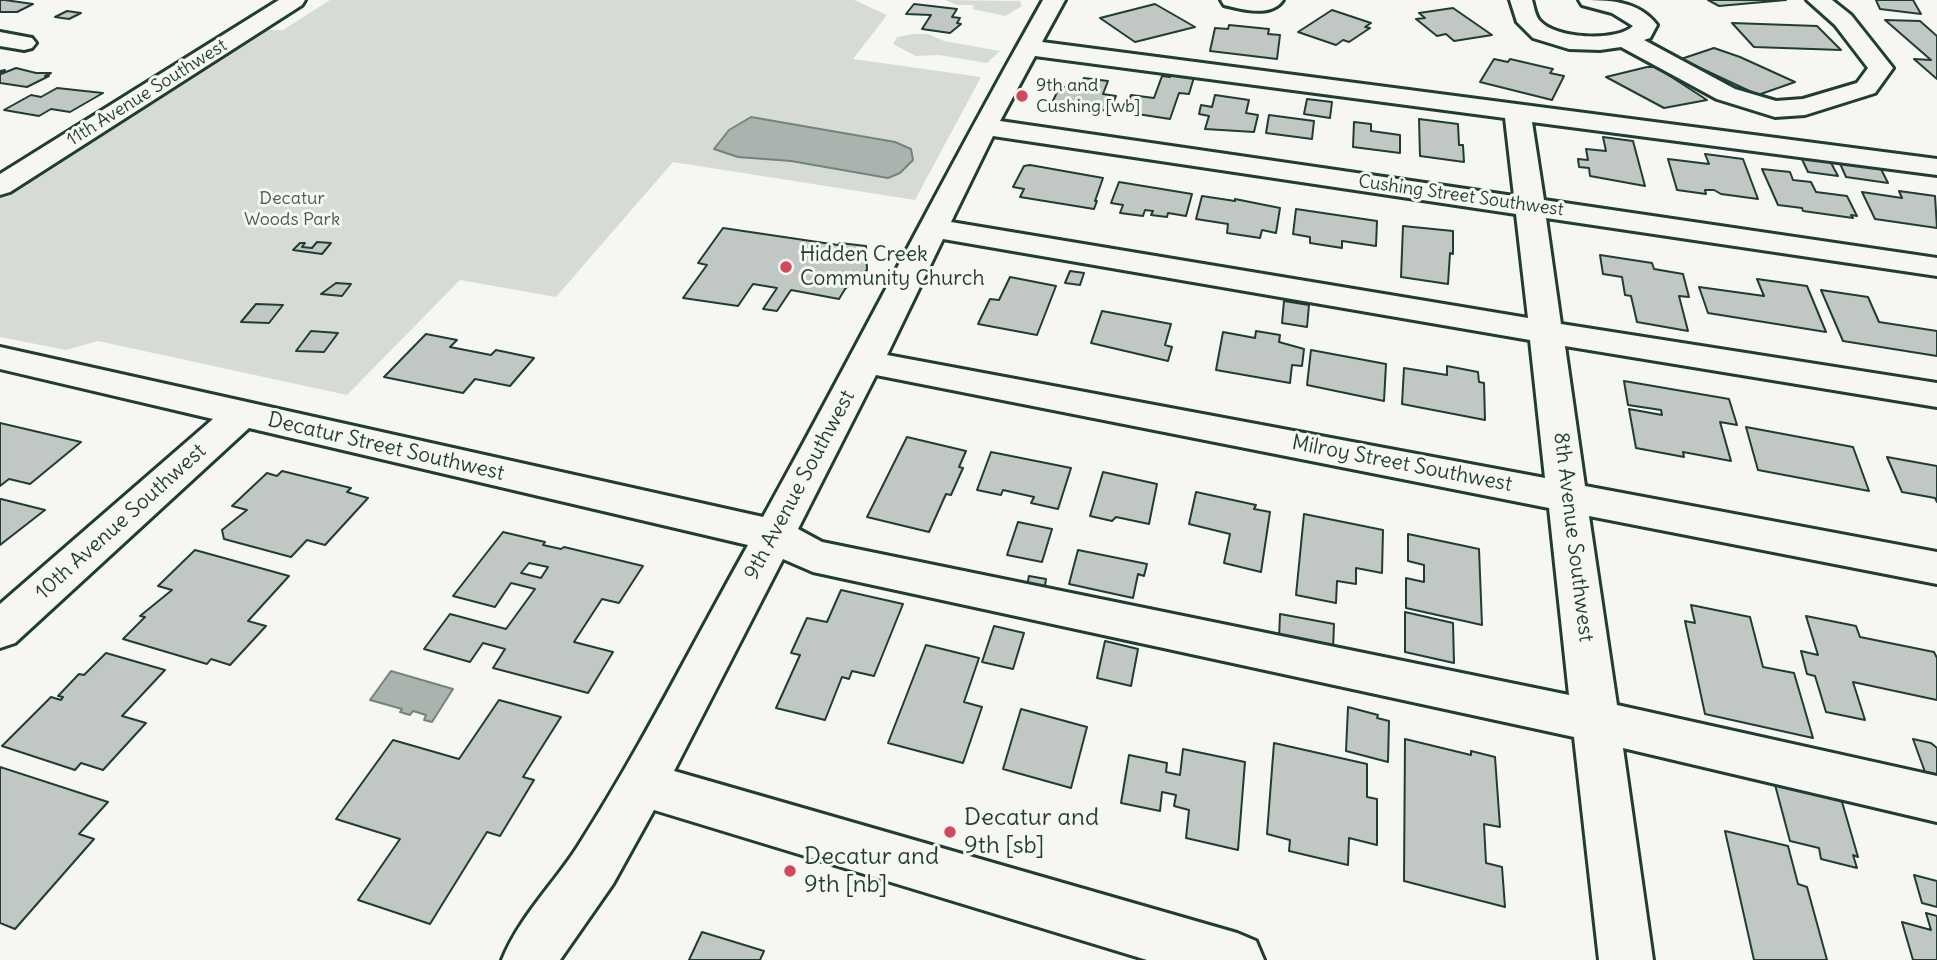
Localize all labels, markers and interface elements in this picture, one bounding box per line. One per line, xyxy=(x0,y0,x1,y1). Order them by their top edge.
street label: 11th Avenue Southwest xyxy=(63,35,231,151)
place label: 9th and Cushing [wb] xyxy=(1036,75,1140,118)
marker: 9th and Cushing [wb] xyxy=(1014,88,1030,104)
street label: Cushing Street Southwest xyxy=(1357,171,1565,221)
park label: Decatur Woods Park xyxy=(244,188,340,230)
place label: Hidden Creek Community Church xyxy=(800,242,985,292)
marker: Hidden Creek Community Church xyxy=(778,259,794,275)
street label: 9th Avenue Southwest xyxy=(739,386,861,584)
street label: Decatur Street Southwest xyxy=(265,408,507,486)
street label: Milroy Street Southwest xyxy=(1290,430,1514,498)
street label: 8th Avenue Southwest xyxy=(1548,431,1598,643)
street label: 10th Avenue Southwest xyxy=(30,439,212,605)
place label: Decatur and 9th [sb] xyxy=(964,804,1099,860)
marker: Decatur and 9th [sb] xyxy=(942,824,958,840)
place label: Decatur and 9th [nb] xyxy=(804,843,939,899)
marker: Decatur and 9th [nb] xyxy=(782,863,798,879)

